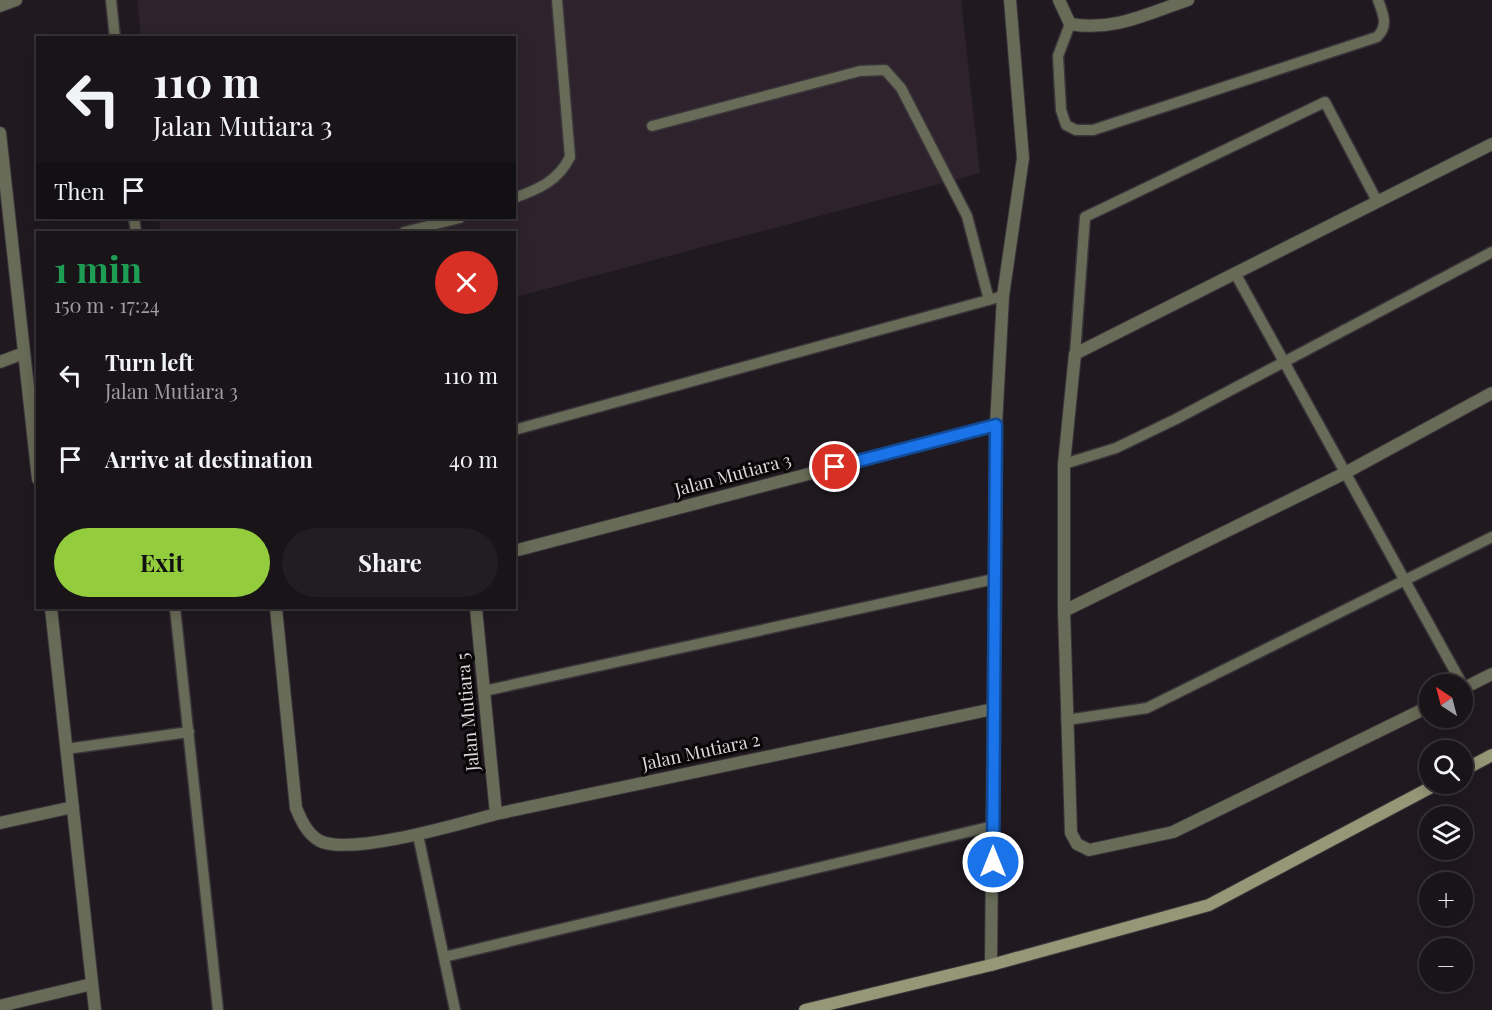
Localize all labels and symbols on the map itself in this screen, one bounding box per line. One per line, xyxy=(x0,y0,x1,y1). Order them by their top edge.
pin xyxy=(809,441,860,492)
street label: Jalan Mutiara 3 xyxy=(671,447,794,501)
street label: Jalan Mutiara 5 xyxy=(450,652,484,773)
north arrow xyxy=(1419,674,1473,728)
street label: Jalan Mutiara 2 xyxy=(639,727,762,775)
position arrow xyxy=(961,830,1025,894)

